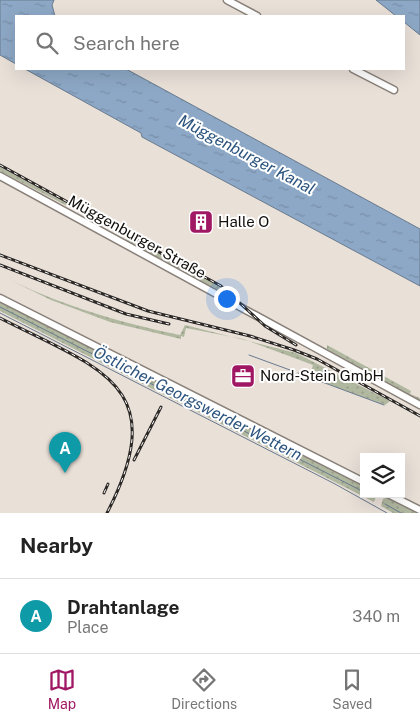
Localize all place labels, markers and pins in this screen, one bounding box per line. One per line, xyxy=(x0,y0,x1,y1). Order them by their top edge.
building icon: Halle O xyxy=(188,209,214,235)
place label: Halle O xyxy=(218,213,269,230)
office icon: Nord-Stein GmbH xyxy=(230,363,256,389)
place label: Nord-Stein GmbH xyxy=(260,367,384,384)
pin: A xyxy=(49,432,81,473)

